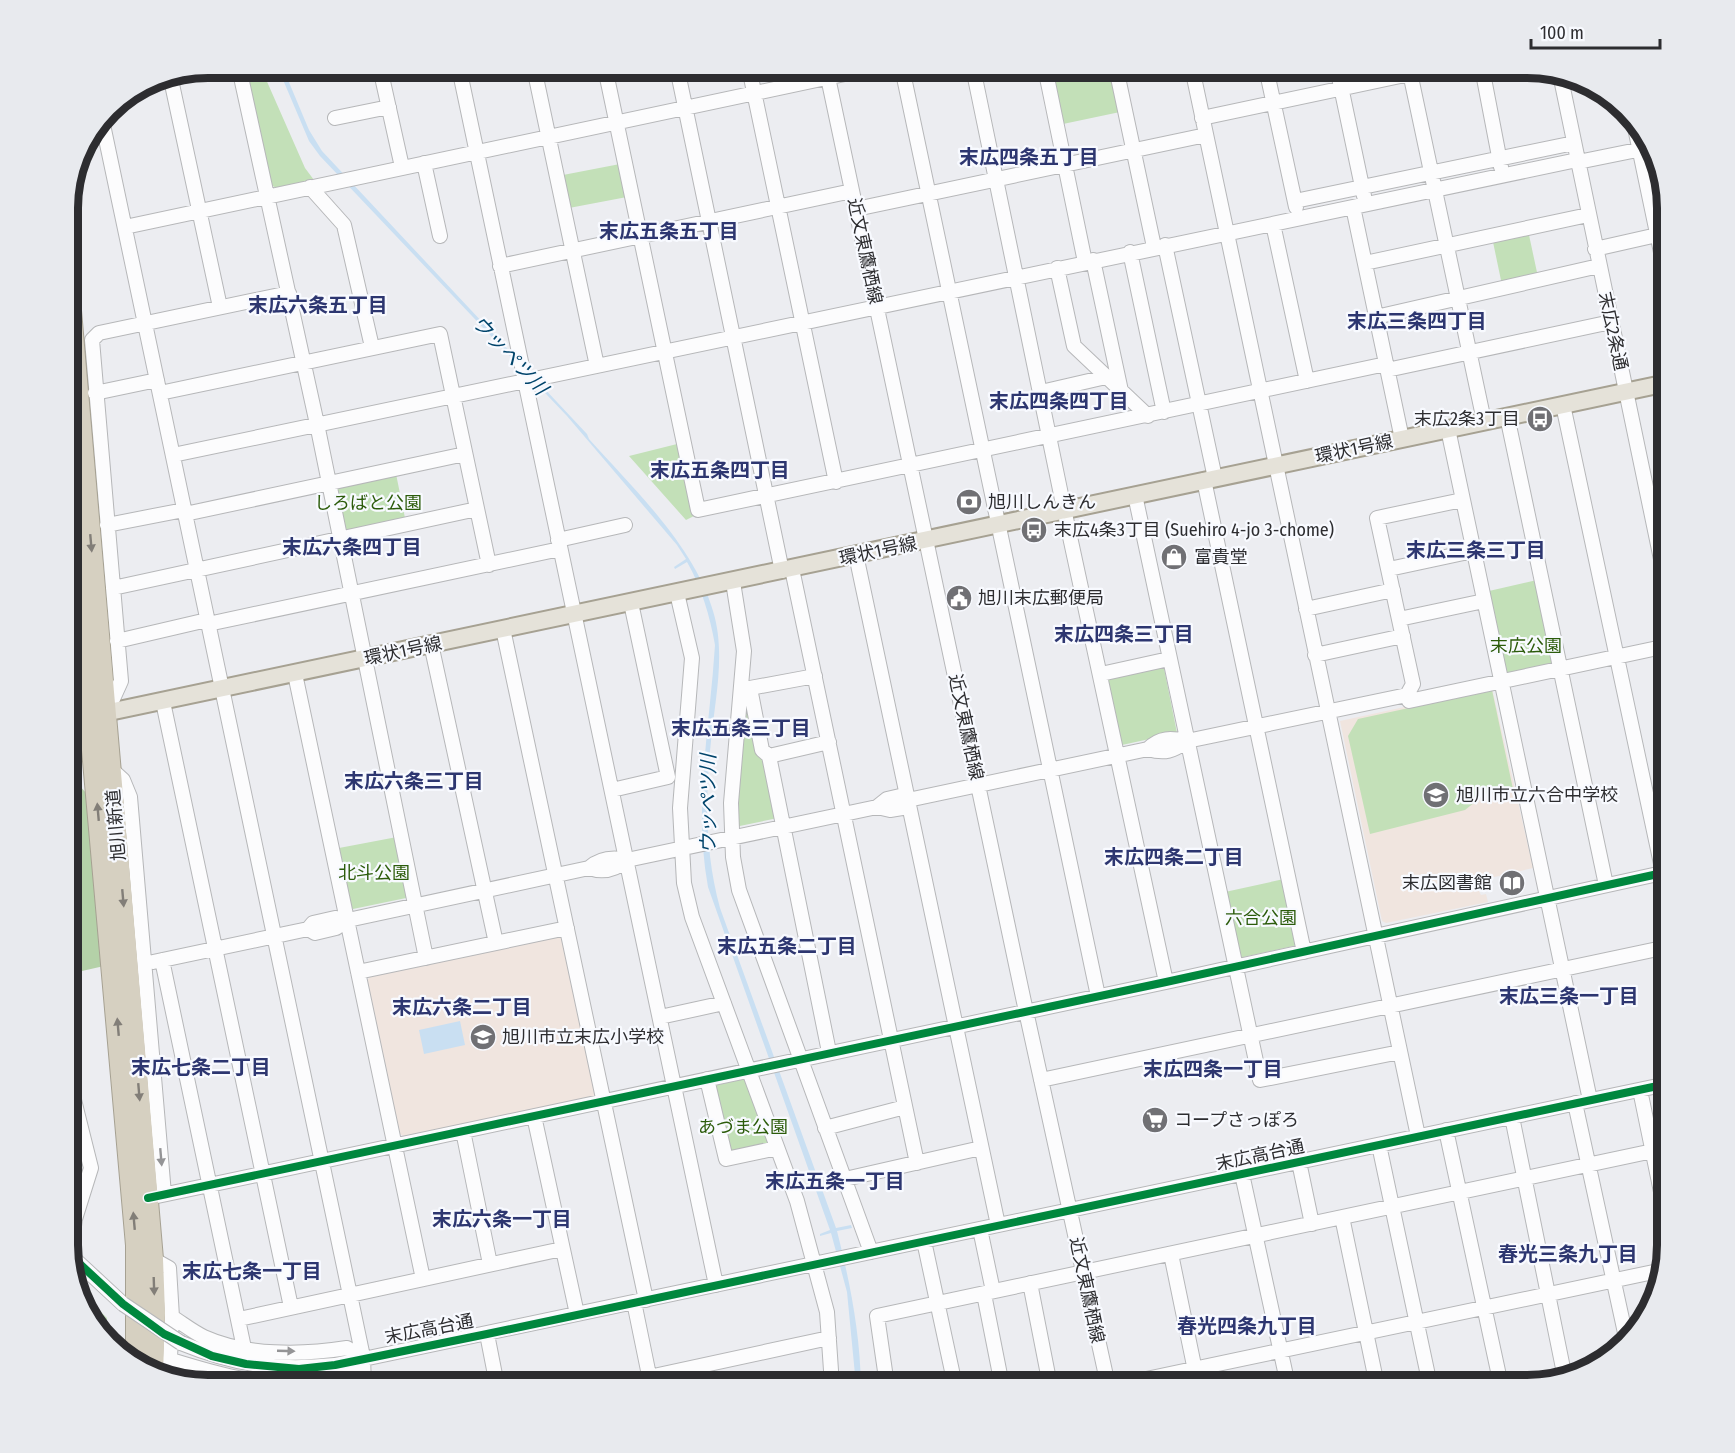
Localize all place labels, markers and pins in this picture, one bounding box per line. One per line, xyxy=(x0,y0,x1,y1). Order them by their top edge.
bus stop icon: 末広2条3丁目 xyxy=(1525,404,1555,434)
place label: 末広2条3丁目 xyxy=(1414,408,1520,430)
bank icon: 旭川しんきん xyxy=(954,487,984,517)
place label: 旭川しんきん xyxy=(988,491,1096,513)
bus stop icon: 末広4条3丁目 (Suehiro 4-jo 3-chome) xyxy=(1019,515,1049,545)
place label: 末広4条3丁目 (Suehiro 4-jo 3-chome) xyxy=(1054,519,1334,541)
shop icon: 富貴堂 xyxy=(1159,542,1189,572)
place label: 富貴堂 xyxy=(1194,546,1248,568)
public building icon: 旭川末広郵便局 xyxy=(944,583,974,613)
place label: 旭川末広郵便局 xyxy=(978,587,1104,609)
school or university icon: 旭川市立六合中学校 xyxy=(1421,780,1451,810)
place label: 旭川市立六合中学校 xyxy=(1456,784,1618,806)
library icon: 末広図書館 xyxy=(1497,868,1527,898)
place label: 末広図書館 xyxy=(1402,872,1492,894)
school or university icon: 旭川市立末広小学校 xyxy=(468,1022,498,1052)
place label: 旭川市立末広小学校 xyxy=(502,1026,664,1048)
supermarket icon: コープさっぽろ xyxy=(1140,1105,1170,1135)
place label: コープさっぽろ xyxy=(1174,1109,1299,1131)

